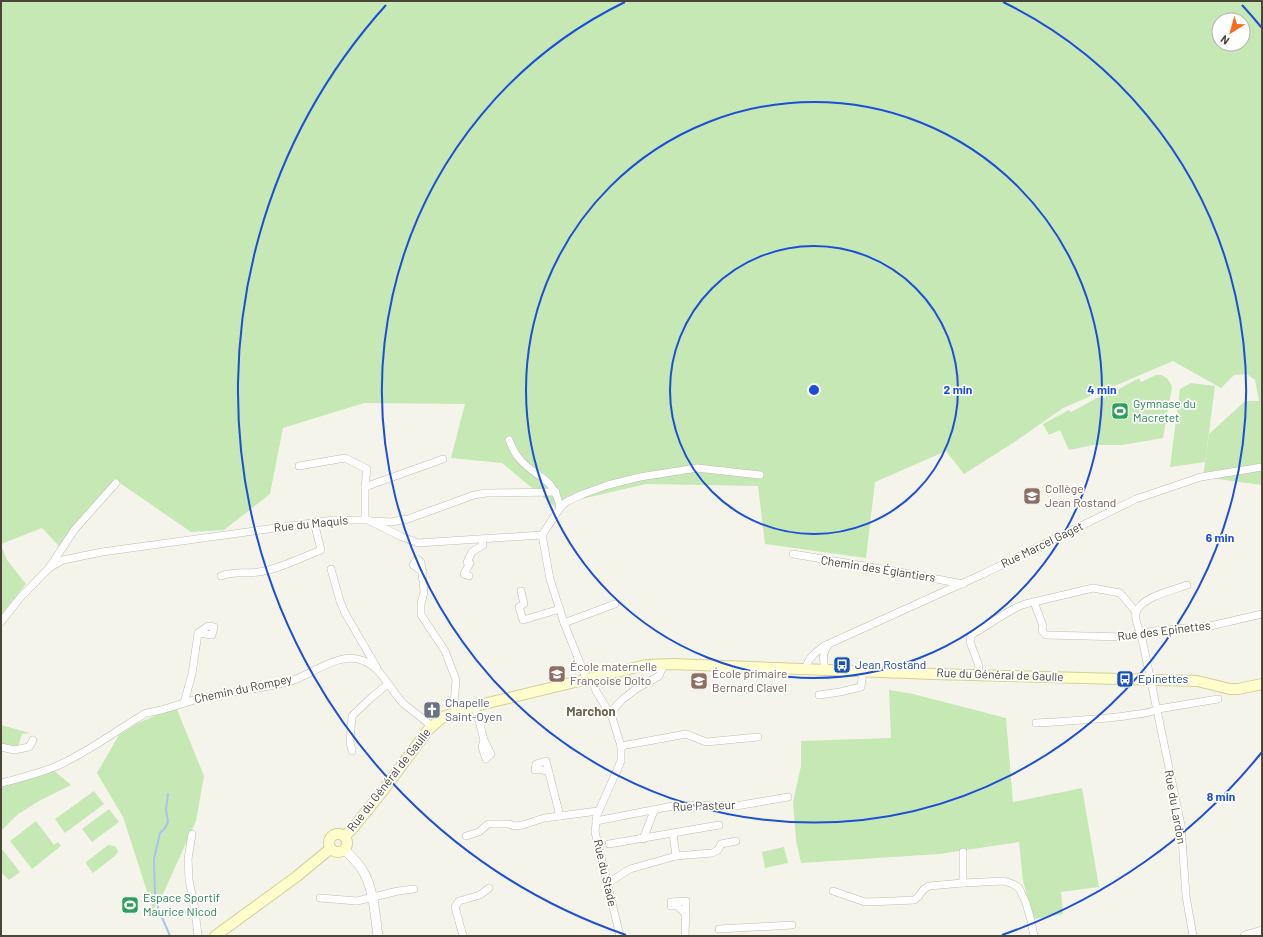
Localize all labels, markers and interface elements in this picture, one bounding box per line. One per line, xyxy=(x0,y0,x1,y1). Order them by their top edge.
north arrow xyxy=(1211,12,1251,52)
text: N xyxy=(1218,33,1232,48)
text: 2 min xyxy=(944,382,972,396)
text: 4 min xyxy=(1087,382,1117,396)
centre of rings xyxy=(807,383,821,397)
place label: Gymnase du Macretet xyxy=(1133,396,1196,424)
sports icon: Gymnase du Macretet xyxy=(1110,401,1130,421)
place label: Collège Jean Rostand xyxy=(1045,481,1116,509)
school or university icon: Collège Jean Rostand xyxy=(1022,486,1042,506)
street label: Rue du Maquis xyxy=(273,512,349,534)
street label: Rue Marcel Gaget xyxy=(998,518,1085,570)
text: 6 min xyxy=(1206,530,1234,544)
street label: Chemin des Églantiers xyxy=(820,552,937,584)
street label: Rue des Epinettes xyxy=(1116,617,1212,643)
bus stop icon: Jean Rostand xyxy=(832,655,852,675)
place label: Jean Rostand xyxy=(855,657,926,671)
place label: École maternelle Françoise Dolto xyxy=(570,659,657,687)
school or university icon: École maternelle Françoise Dolto xyxy=(547,664,567,684)
street label: Rue du Général de Gaulle xyxy=(936,665,1064,683)
place label: École primaire Bernard Clavel xyxy=(712,666,787,694)
bus stop icon: Epinettes xyxy=(1115,669,1135,689)
street label: Chemin du Rompey xyxy=(193,671,293,705)
school or university icon: École primaire Bernard Clavel xyxy=(689,671,709,691)
place label: Epinettes xyxy=(1138,671,1188,685)
place label: Chapelle Saint-Oyen xyxy=(445,695,502,723)
church icon: Chapelle Saint-Oyen xyxy=(422,700,442,720)
district label: Marchon xyxy=(566,703,616,719)
street label: Rue du Général de Gaulle xyxy=(344,725,433,834)
street label: Rue du Lardon xyxy=(1163,769,1189,845)
text: 8 min xyxy=(1207,789,1235,803)
street label: Rue Pasteur xyxy=(672,797,736,813)
street label: Rue du Stade xyxy=(591,838,620,908)
place label: Espace Sportif Maurice Nicod xyxy=(143,890,220,918)
sports icon: Espace Sportif Maurice Nicod xyxy=(120,895,140,915)

